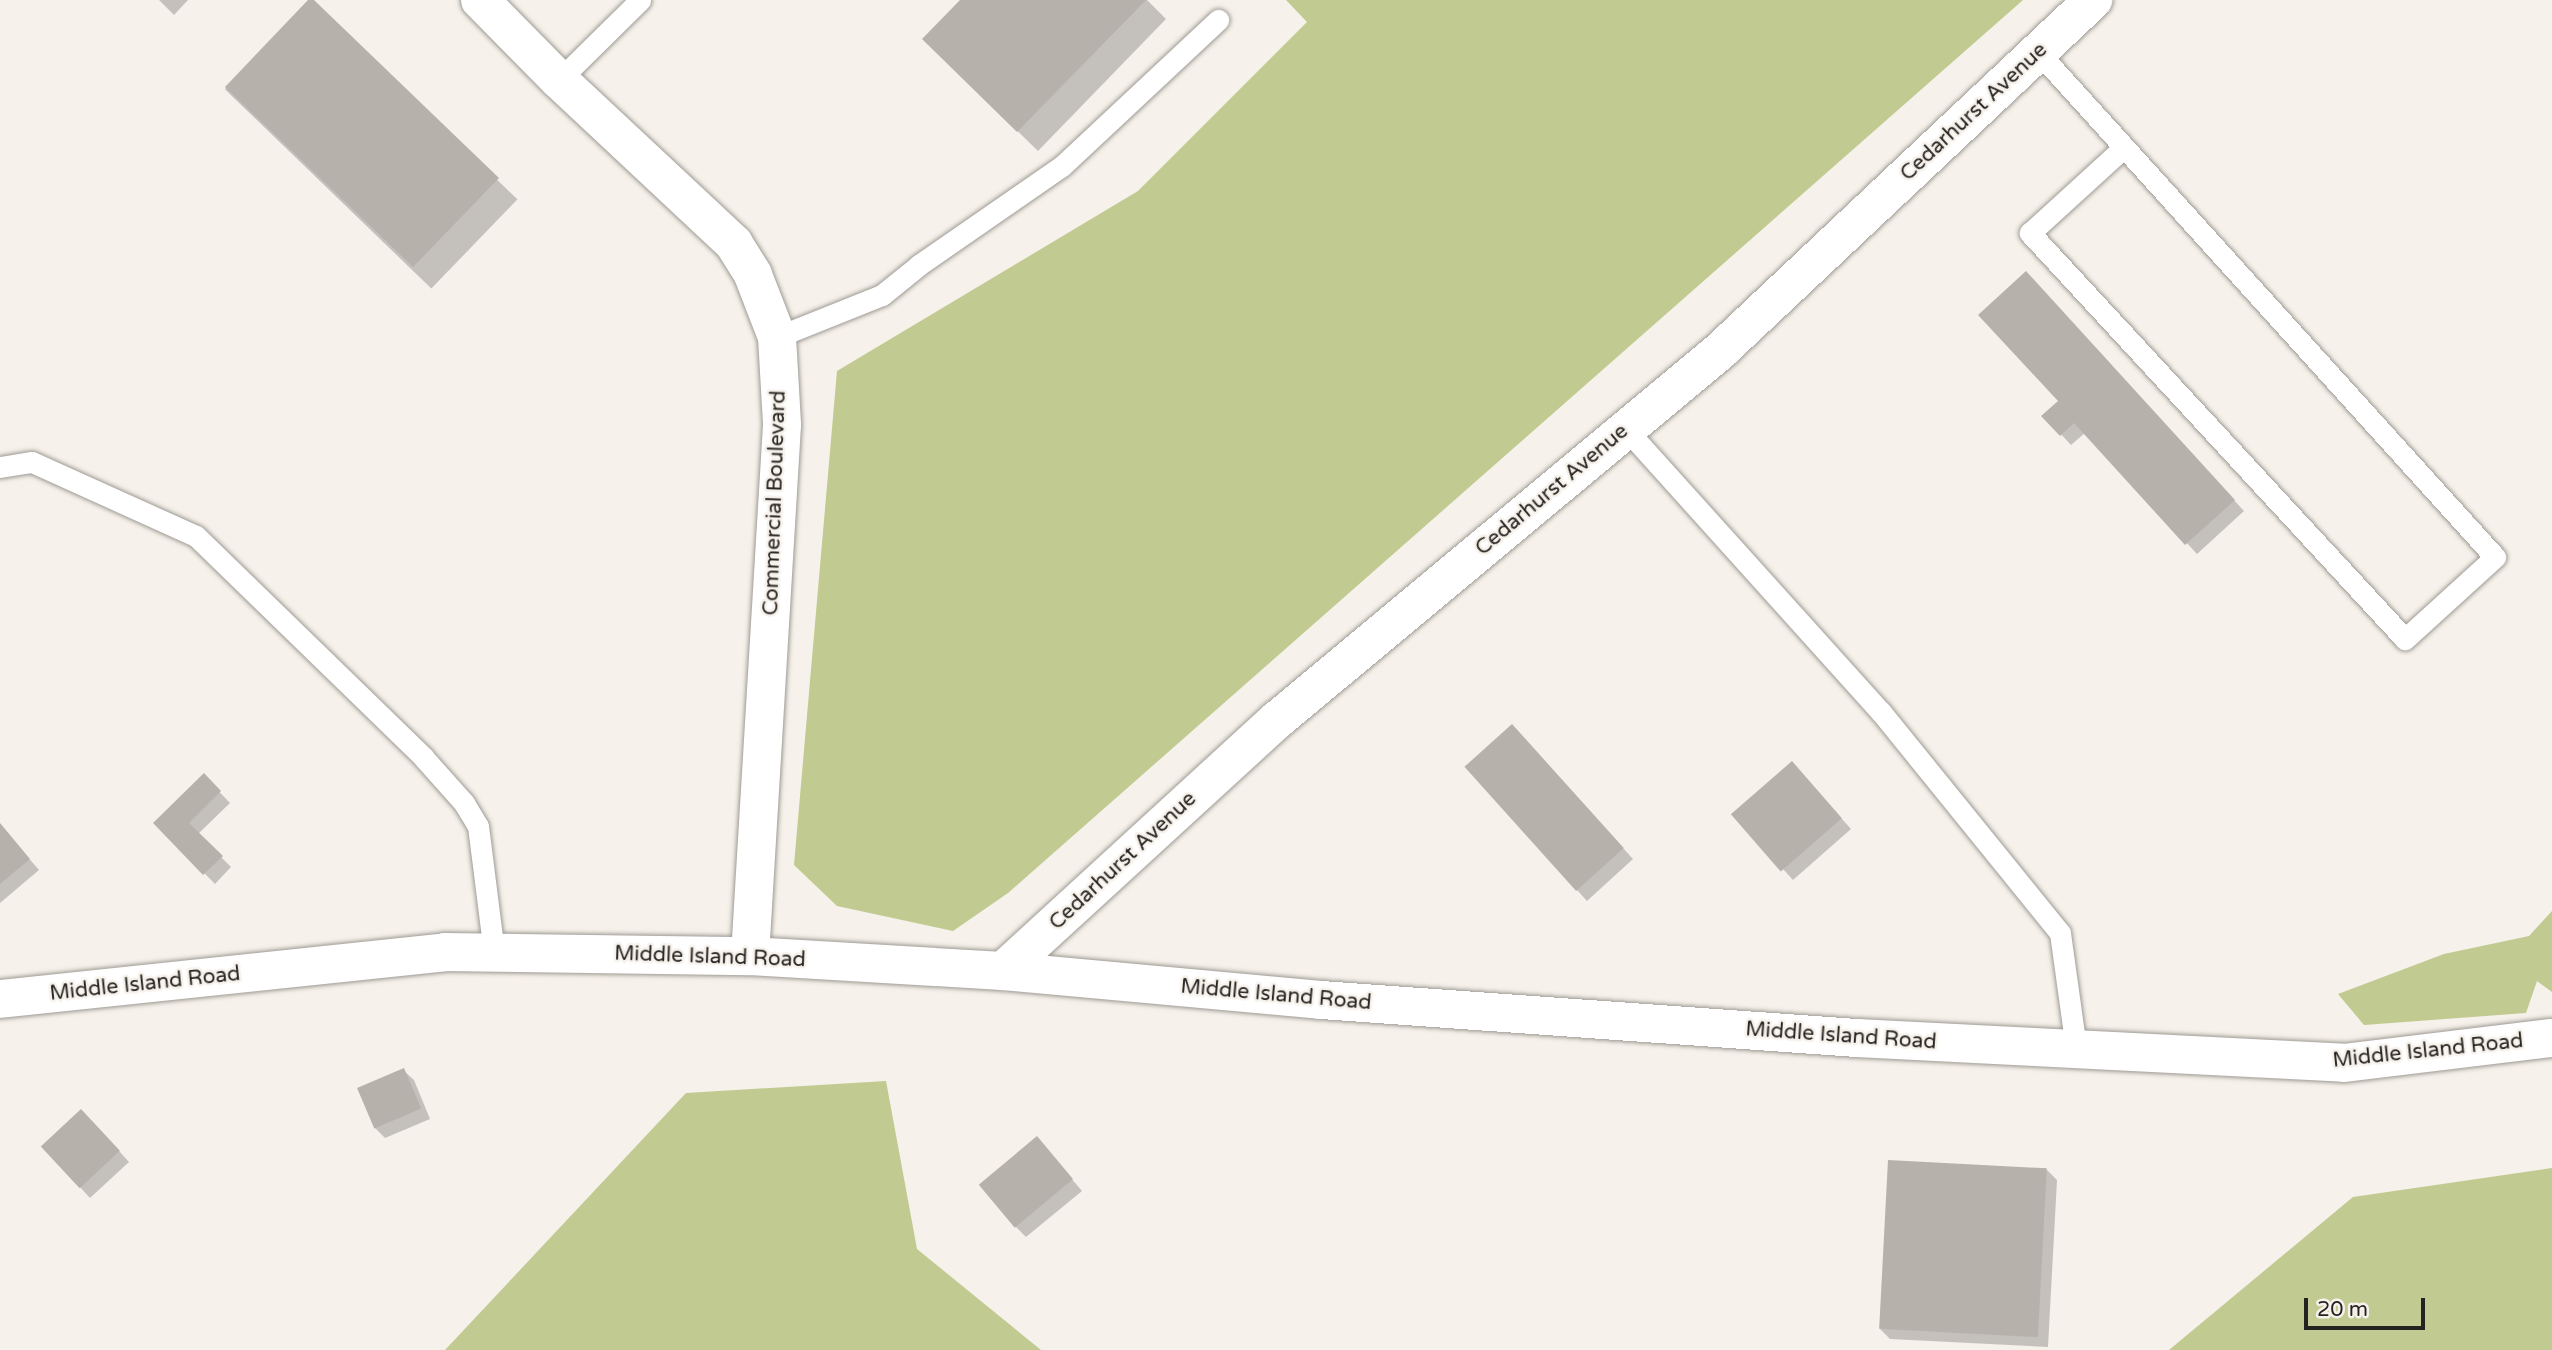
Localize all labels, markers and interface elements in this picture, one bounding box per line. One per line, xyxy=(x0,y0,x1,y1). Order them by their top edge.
street label: Cedarhurst Avenue xyxy=(1895,38,2053,186)
street label: Commercial Boulevard xyxy=(758,390,792,616)
street label: Cedarhurst Avenue xyxy=(1471,419,1633,561)
street label: Cedarhurst Avenue xyxy=(1044,787,1202,935)
street label: Middle Island Road xyxy=(614,941,806,973)
street label: Middle Island Road xyxy=(48,961,242,1007)
street label: Middle Island Road xyxy=(1180,974,1372,1016)
street label: Middle Island Road xyxy=(1745,1017,1937,1055)
street label: Middle Island Road xyxy=(2331,1028,2525,1074)
scale bar xyxy=(2307,1284,2428,1328)
text: 20 m xyxy=(2317,1297,2368,1322)

